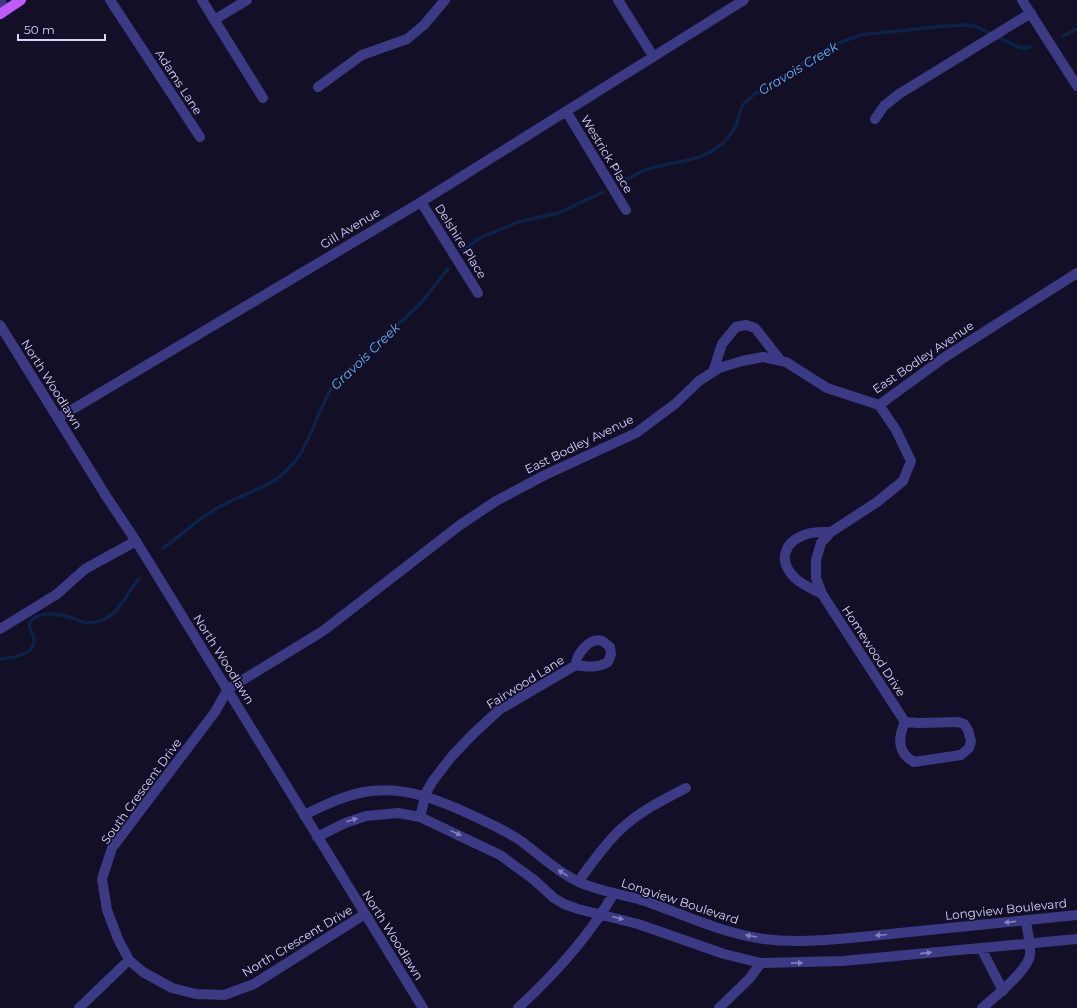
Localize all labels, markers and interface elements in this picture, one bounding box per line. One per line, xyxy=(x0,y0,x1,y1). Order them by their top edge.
scale bar xyxy=(18,16,105,42)
text: 50 m xyxy=(24,22,55,37)
water label: Gravois Creek xyxy=(755,37,842,98)
street label: Adams Lane xyxy=(152,46,206,118)
street label: Westrick Place xyxy=(578,112,636,196)
street label: Delshire Place xyxy=(432,201,490,281)
street label: Gill Avenue xyxy=(317,204,383,252)
water label: Gravois Creek xyxy=(327,318,404,393)
street label: East Bodley Avenue xyxy=(870,318,976,396)
street label: North Woodlawn xyxy=(18,336,86,432)
street label: East Bodley Avenue xyxy=(522,411,636,477)
street label: Homewood Drive xyxy=(839,603,909,699)
street label: North Woodlawn xyxy=(190,611,258,707)
street label: Fairwood Lane xyxy=(483,652,567,712)
street label: South Crescent Drive xyxy=(98,735,184,847)
one-way arrow xyxy=(347,817,359,823)
one-way arrow xyxy=(450,830,461,836)
one-way arrow xyxy=(557,869,568,876)
street label: Longview Boulevard xyxy=(619,875,741,927)
street label: North Woodlawn xyxy=(359,887,427,983)
street label: Longview Boulevard xyxy=(944,895,1068,923)
street label: North Crescent Drive xyxy=(239,902,355,980)
one-way arrow xyxy=(612,916,624,922)
one-way arrow xyxy=(1004,919,1016,925)
one-way arrow xyxy=(875,931,887,938)
one-way arrow xyxy=(745,933,758,939)
one-way arrow xyxy=(920,950,932,957)
one-way arrow xyxy=(791,960,804,966)

